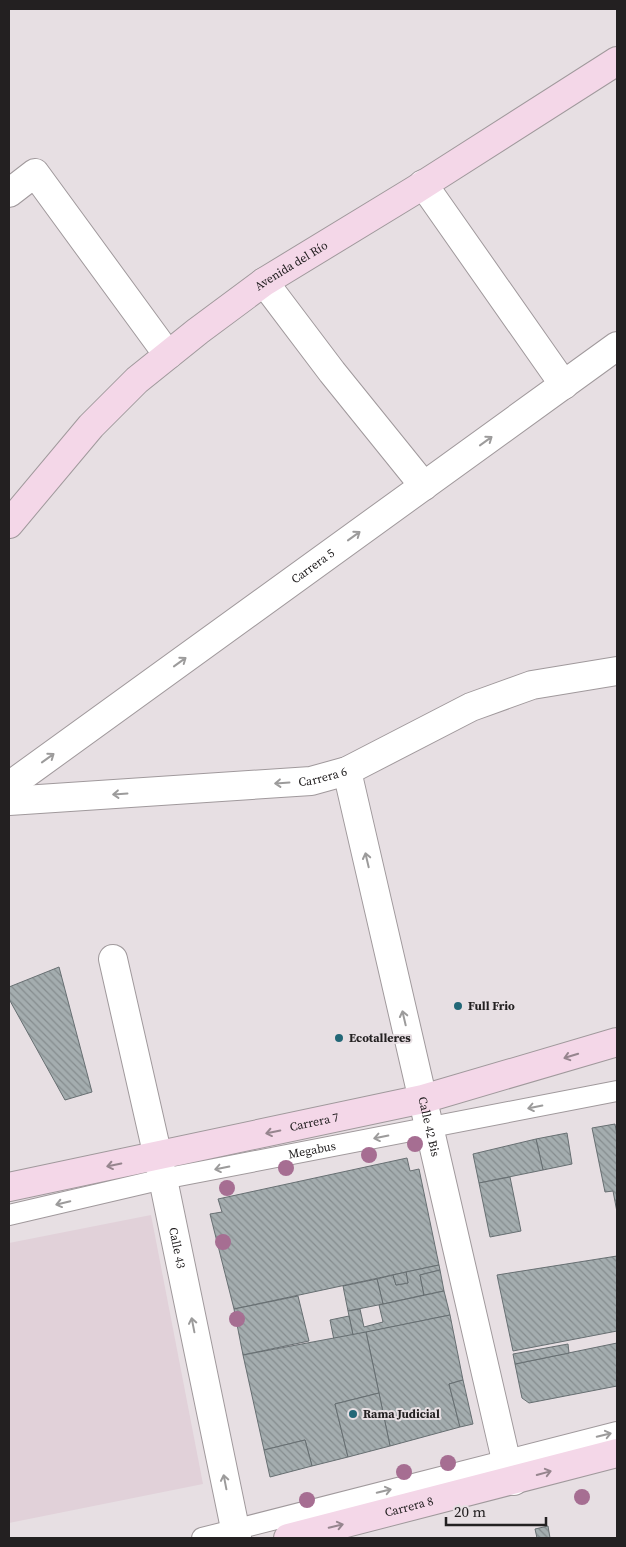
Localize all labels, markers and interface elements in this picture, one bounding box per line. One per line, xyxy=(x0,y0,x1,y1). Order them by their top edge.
street label: Avenida del Río xyxy=(251,237,331,294)
one-way arrow xyxy=(479,436,493,446)
one-way arrow xyxy=(347,531,360,542)
street label: Carrera 5 xyxy=(288,545,338,587)
one-way arrow xyxy=(173,657,186,668)
one-way arrow xyxy=(41,753,55,763)
street label: Carrera 6 xyxy=(298,763,349,790)
one-way arrow xyxy=(274,778,290,787)
one-way arrow xyxy=(112,789,128,798)
one-way arrow xyxy=(362,852,371,868)
place label: Full Frio xyxy=(468,998,515,1014)
marker: Full Frio xyxy=(452,1000,464,1012)
one-way arrow xyxy=(399,1010,408,1026)
place label: Ecotalleres xyxy=(349,1030,411,1046)
marker: Ecotalleres xyxy=(333,1032,345,1044)
one-way arrow xyxy=(563,1051,579,1061)
street label: Calle 42 Bis xyxy=(414,1095,444,1158)
one-way arrow xyxy=(527,1103,543,1112)
street label: Carrera 7 xyxy=(288,1109,340,1135)
one-way arrow xyxy=(265,1127,281,1137)
one-way arrow xyxy=(374,1133,390,1142)
street label: Megabus xyxy=(287,1138,337,1163)
one-way arrow xyxy=(106,1161,122,1170)
one-way arrow xyxy=(214,1164,230,1173)
one-way arrow xyxy=(56,1199,72,1208)
street label: Calle 43 xyxy=(165,1226,189,1270)
one-way arrow xyxy=(188,1317,197,1333)
place label: Rama Judicial xyxy=(363,1406,440,1422)
marker: Rama Judicial xyxy=(347,1408,359,1420)
one-way arrow xyxy=(595,1430,611,1439)
one-way arrow xyxy=(536,1467,552,1477)
one-way arrow xyxy=(219,1474,229,1490)
one-way arrow xyxy=(375,1486,391,1496)
street label: Carrera 8 xyxy=(383,1493,435,1521)
scale bar xyxy=(446,1494,546,1526)
text: 20 m xyxy=(454,1501,486,1522)
one-way arrow xyxy=(327,1521,343,1530)

